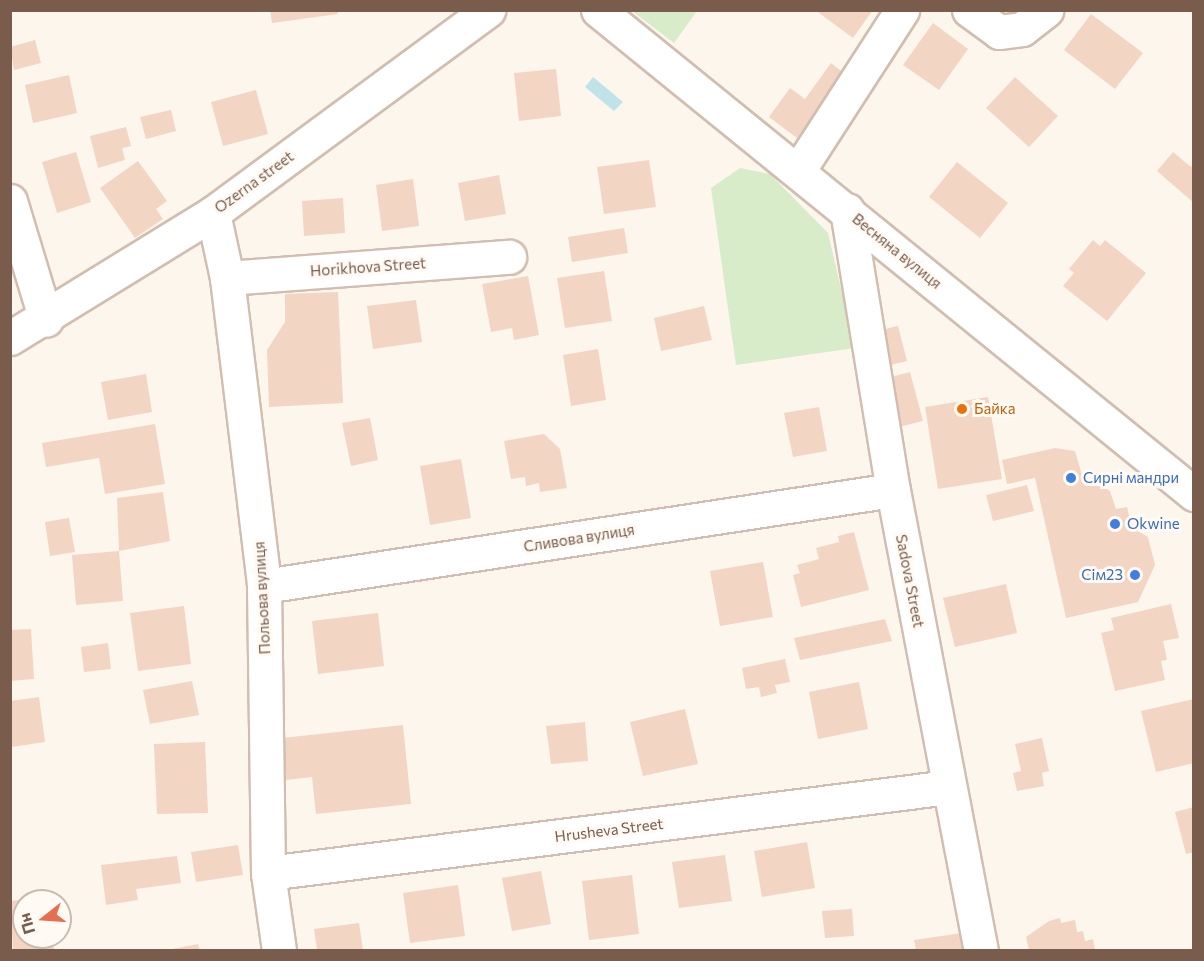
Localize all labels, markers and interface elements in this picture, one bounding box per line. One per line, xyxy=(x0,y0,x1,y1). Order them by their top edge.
street label: Ozerna street xyxy=(211,147,297,217)
street label: Весняна вулиця xyxy=(849,209,945,293)
street label: Horikhova Street xyxy=(309,254,427,280)
place label: Байка xyxy=(974,400,1016,418)
marker: Байка xyxy=(955,402,969,416)
place label: Сирні мандри xyxy=(1083,469,1179,487)
marker: Сирні мандри xyxy=(1064,471,1078,485)
place label: Okwine xyxy=(1127,515,1180,533)
marker: Okwine xyxy=(1108,517,1122,531)
street label: Сливова вулиця xyxy=(522,520,636,556)
street label: Sadova Street xyxy=(892,533,928,629)
street label: Польова вулиця xyxy=(250,541,274,655)
place label: Сім23 xyxy=(1081,566,1123,584)
marker: Сім23 xyxy=(1128,568,1142,582)
street label: Hrusheva Street xyxy=(554,814,664,846)
north arrow xyxy=(12,889,72,949)
text: Пн xyxy=(14,911,38,937)

